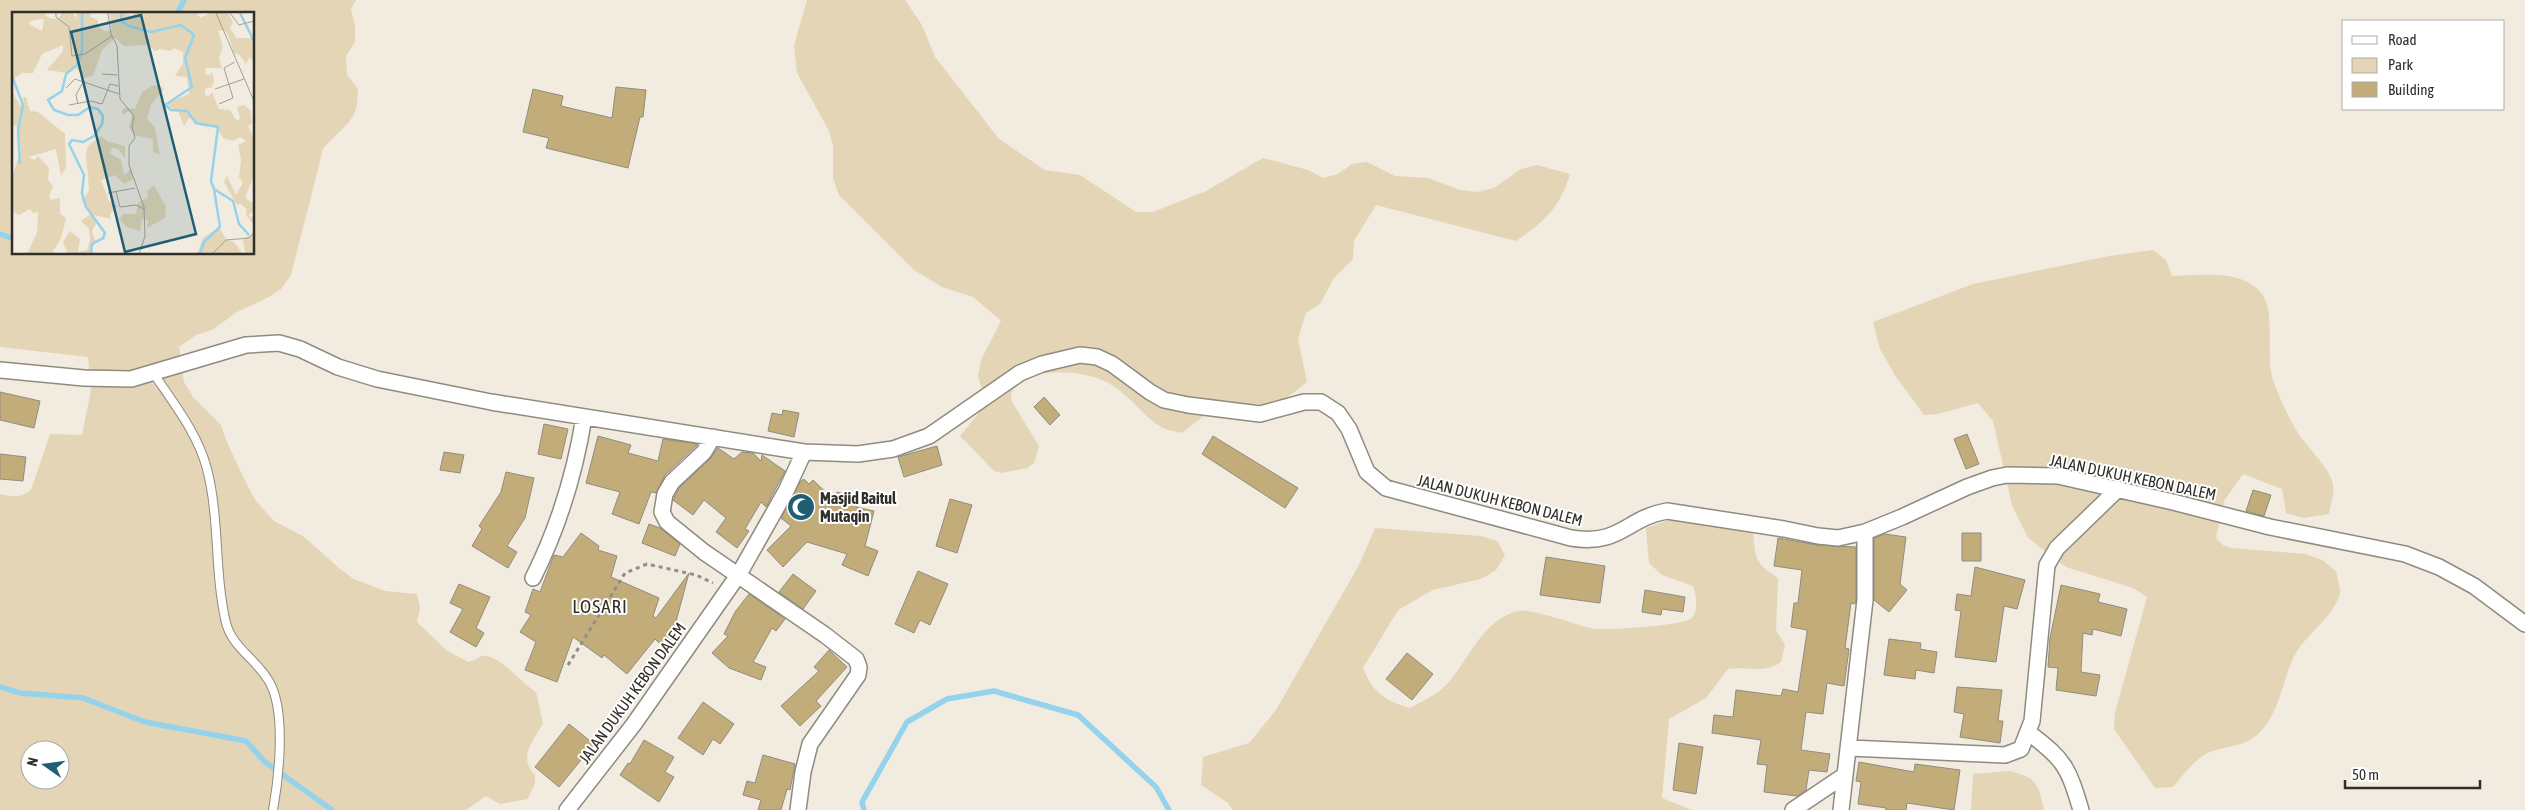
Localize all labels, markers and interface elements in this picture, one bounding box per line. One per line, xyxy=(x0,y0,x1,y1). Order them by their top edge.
inset map xyxy=(12,12,255,255)
legend xyxy=(2342,20,2505,110)
text: Road xyxy=(2388,31,2417,48)
text: Park xyxy=(2388,56,2413,73)
text: Building xyxy=(2388,81,2434,98)
street label: JALAN DUKUH KEBON DALEM xyxy=(2048,451,2218,503)
street label: JALAN DUKUH KEBON DALEM xyxy=(1416,471,1584,529)
place label: Masjid Baitul Mutaqin xyxy=(820,489,897,525)
mosque icon: Masjid Baitul Mutaqin xyxy=(786,492,816,522)
district label: LOSARI xyxy=(572,595,628,617)
street label: JALAN DUKUH KEBON DALEM xyxy=(575,619,689,767)
north arrow xyxy=(20,740,70,790)
text: N xyxy=(24,756,41,768)
scale bar xyxy=(2345,758,2480,790)
text: 50 m xyxy=(2352,766,2379,783)

